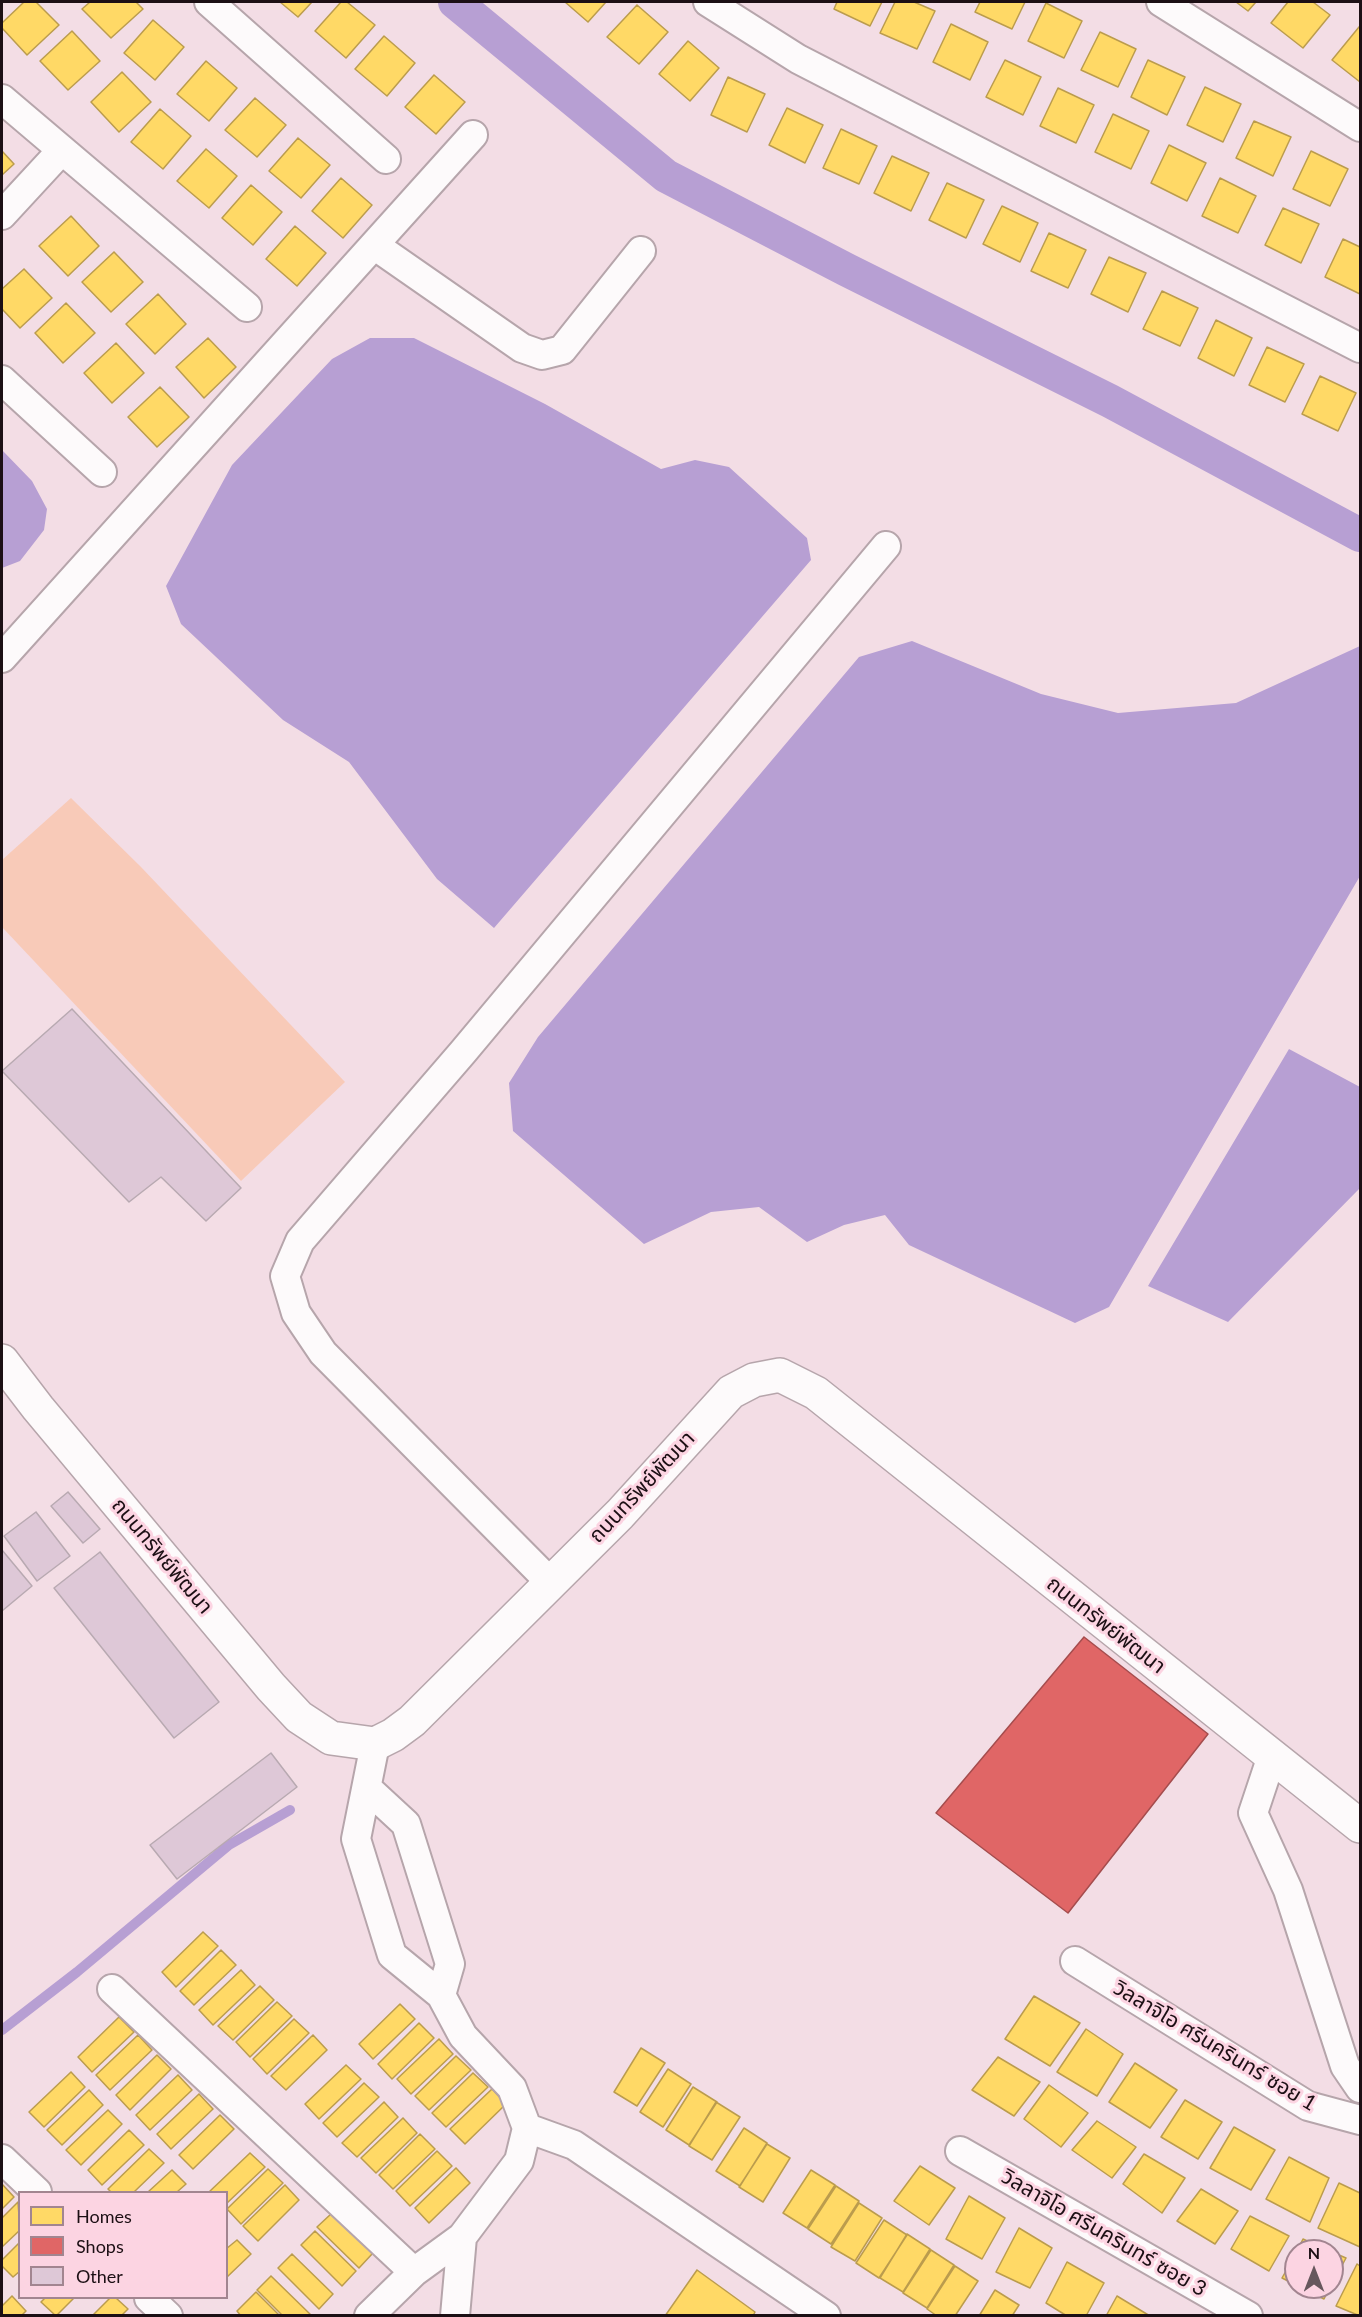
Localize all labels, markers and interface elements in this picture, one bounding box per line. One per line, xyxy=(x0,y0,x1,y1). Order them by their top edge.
street label: ถนนทรัพย์พัฒนา xyxy=(584,1426,700,1548)
street label: ถนนทรัพย์พัฒนา xyxy=(106,1493,218,1619)
street label: ถนนทรัพย์พัฒนา xyxy=(1042,1571,1170,1679)
street label: วิลลาจิโอ ศรีนครินทร์ ซอย 1 xyxy=(1109,1975,1321,2117)
street label: วิลลาจิโอ ศรีนครินทร์ ซอย 3 xyxy=(997,2164,1211,2302)
legend xyxy=(18,2191,228,2299)
text: Homes xyxy=(76,2205,132,2227)
text: Shops xyxy=(76,2235,124,2257)
north arrow xyxy=(1284,2239,1344,2299)
text: N xyxy=(1308,2243,1320,2262)
text: Other xyxy=(76,2265,123,2287)

